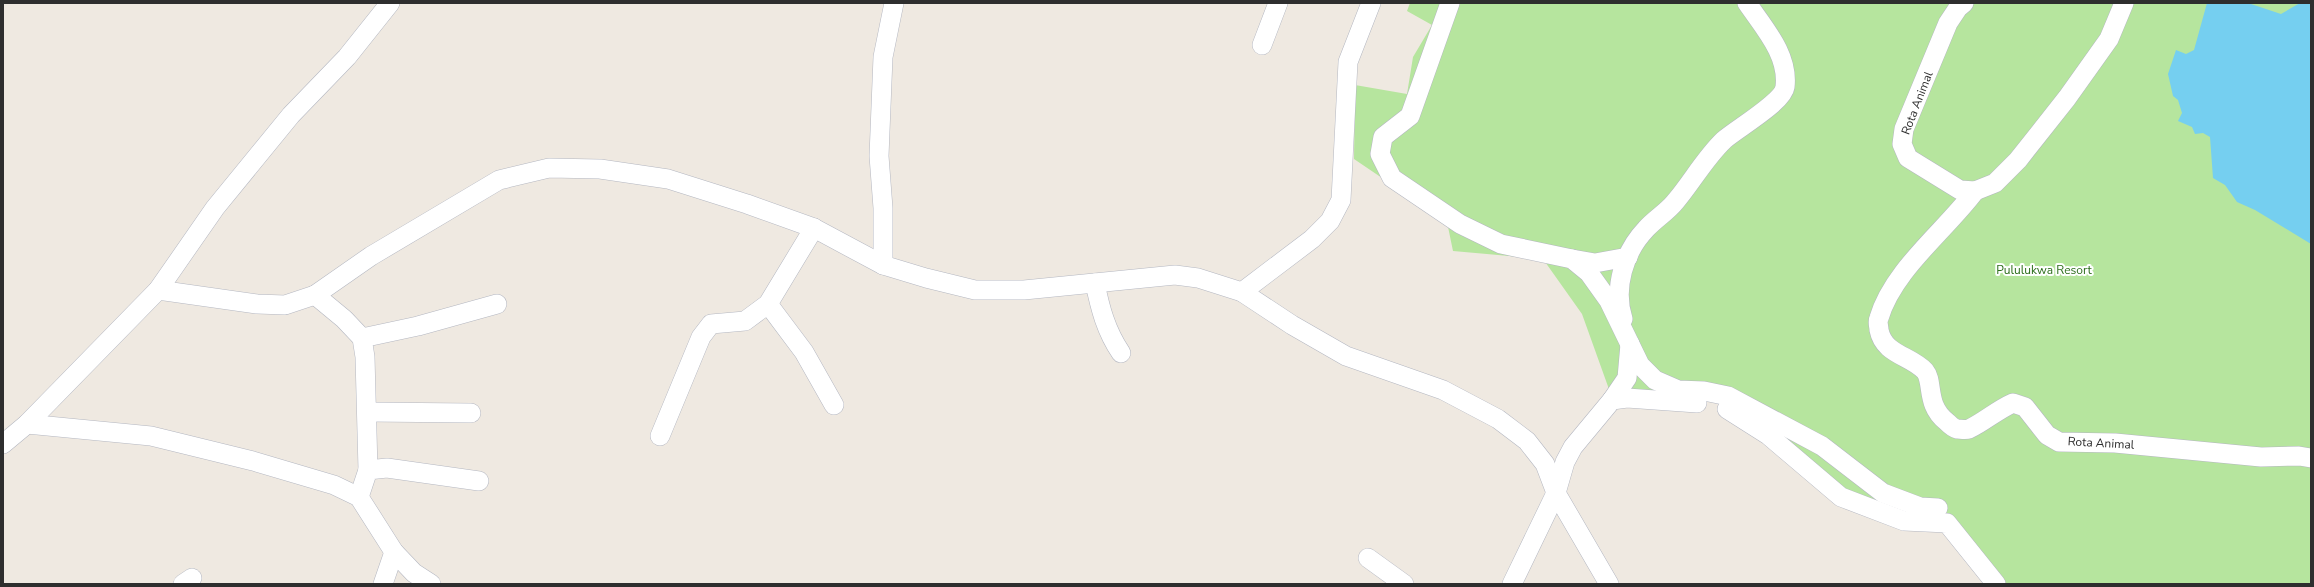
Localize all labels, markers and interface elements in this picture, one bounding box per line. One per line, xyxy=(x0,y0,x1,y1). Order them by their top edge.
street label: Rota Animal xyxy=(1898,69,1937,137)
park label: Pululukwa Resort xyxy=(1996,262,2093,278)
street label: Rota Animal xyxy=(2067,433,2135,453)

